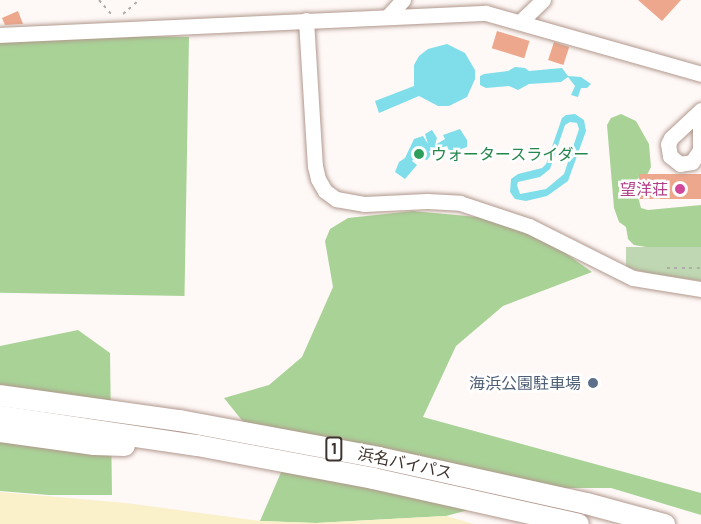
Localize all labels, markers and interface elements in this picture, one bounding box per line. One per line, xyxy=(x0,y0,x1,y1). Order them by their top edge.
place label: ウォータースライダー xyxy=(431,144,591,164)
marker: ウォータースライダー xyxy=(412,147,426,161)
place label: 望洋荘 xyxy=(620,179,668,199)
marker: 望洋荘 xyxy=(673,182,687,196)
place label: 海浜公園駐車場 xyxy=(469,373,581,393)
marker: 海浜公園駐車場 xyxy=(586,376,600,390)
road number: 1 xyxy=(325,437,343,461)
street label: 浜名バイパス xyxy=(356,444,454,482)

